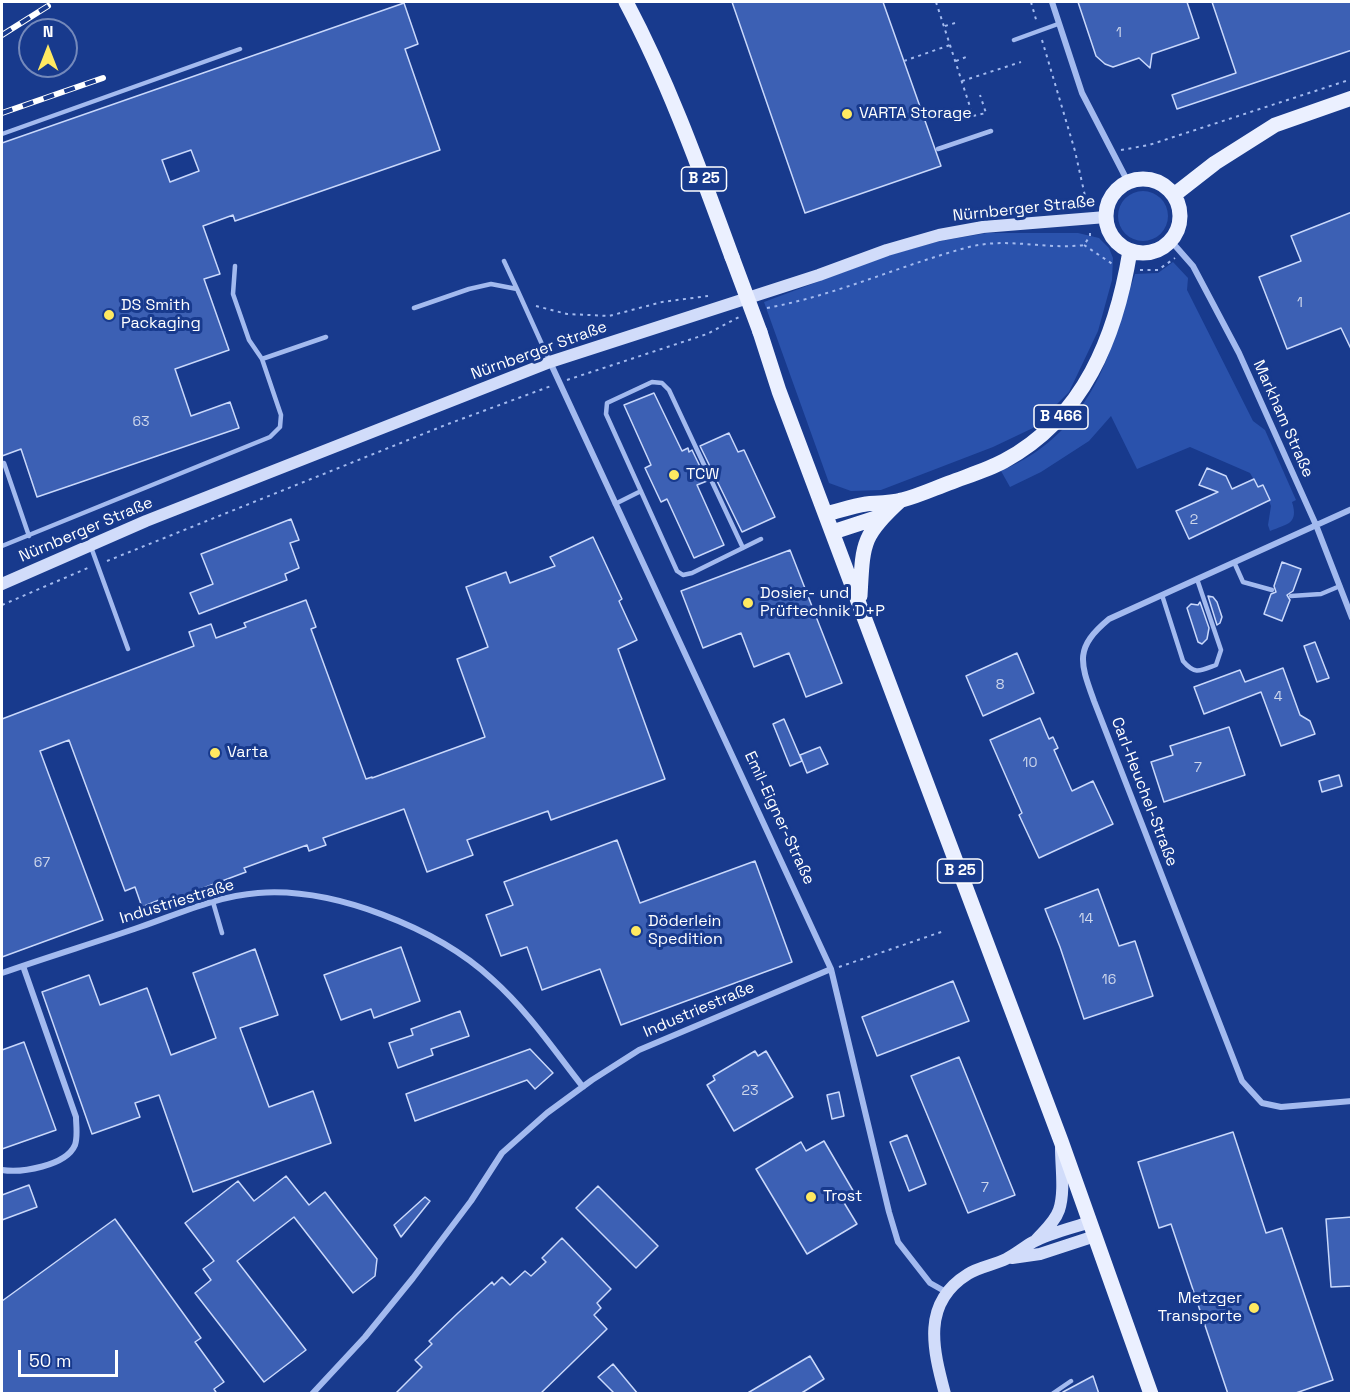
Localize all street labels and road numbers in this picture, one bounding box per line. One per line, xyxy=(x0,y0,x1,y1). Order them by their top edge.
road number: B 25 xyxy=(682,167,726,191)
street label: Nürnberger Straße xyxy=(952,192,1096,226)
street label: Nürnberger Straße xyxy=(468,317,610,385)
street label: Markham Straße xyxy=(1249,357,1317,481)
road number: B 466 xyxy=(1034,405,1088,429)
street label: Nürnberger Straße xyxy=(16,493,156,567)
street label: Carl-Heuchel-Straße xyxy=(1107,715,1181,869)
street label: Emil-Eigner-Straße xyxy=(740,748,818,888)
road number: B 25 xyxy=(938,859,982,883)
street label: Industriestraße xyxy=(117,875,237,929)
street label: Industriestraße xyxy=(641,978,757,1042)

